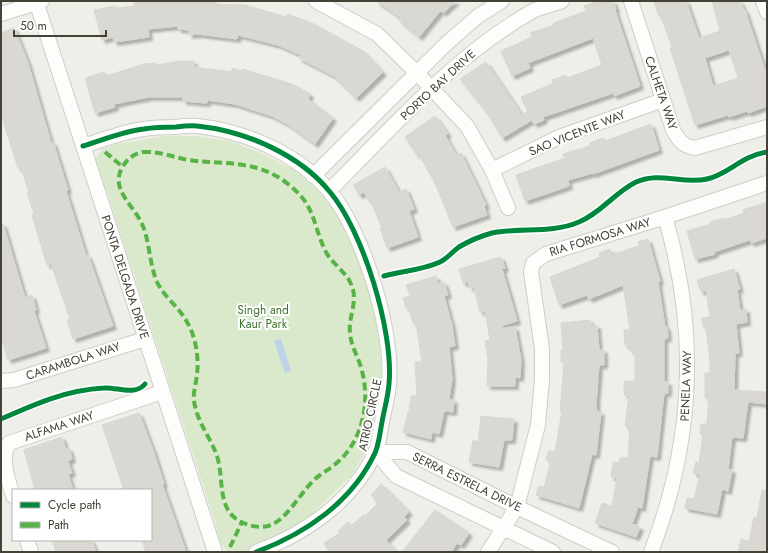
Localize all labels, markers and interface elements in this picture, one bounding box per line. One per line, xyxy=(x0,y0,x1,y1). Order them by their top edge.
scale bar xyxy=(14,12,106,38)
text: 50 m xyxy=(20,17,47,35)
street label: PORTO BAY DRIVE xyxy=(396,45,480,125)
street label: CALHETA WAY xyxy=(640,54,682,133)
street label: SAO VICENTE WAY xyxy=(526,105,628,161)
street label: PONTA DELGADA DRIVE xyxy=(96,213,154,341)
street label: RIA FORMOSA WAY xyxy=(547,213,653,261)
park label: Singh and Kaur Park xyxy=(237,301,289,333)
street label: CARAMBOLA WAY xyxy=(23,337,123,385)
street label: PENELA WAY xyxy=(676,350,696,422)
street label: ATRIO CIRCLE xyxy=(354,377,386,453)
street label: ALFAMA WAY xyxy=(22,406,96,446)
street label: SERRA ESTRELA DRIVE xyxy=(409,448,525,516)
legend xyxy=(12,489,152,541)
text: Cycle path xyxy=(48,496,101,514)
text: Path xyxy=(48,516,69,534)

